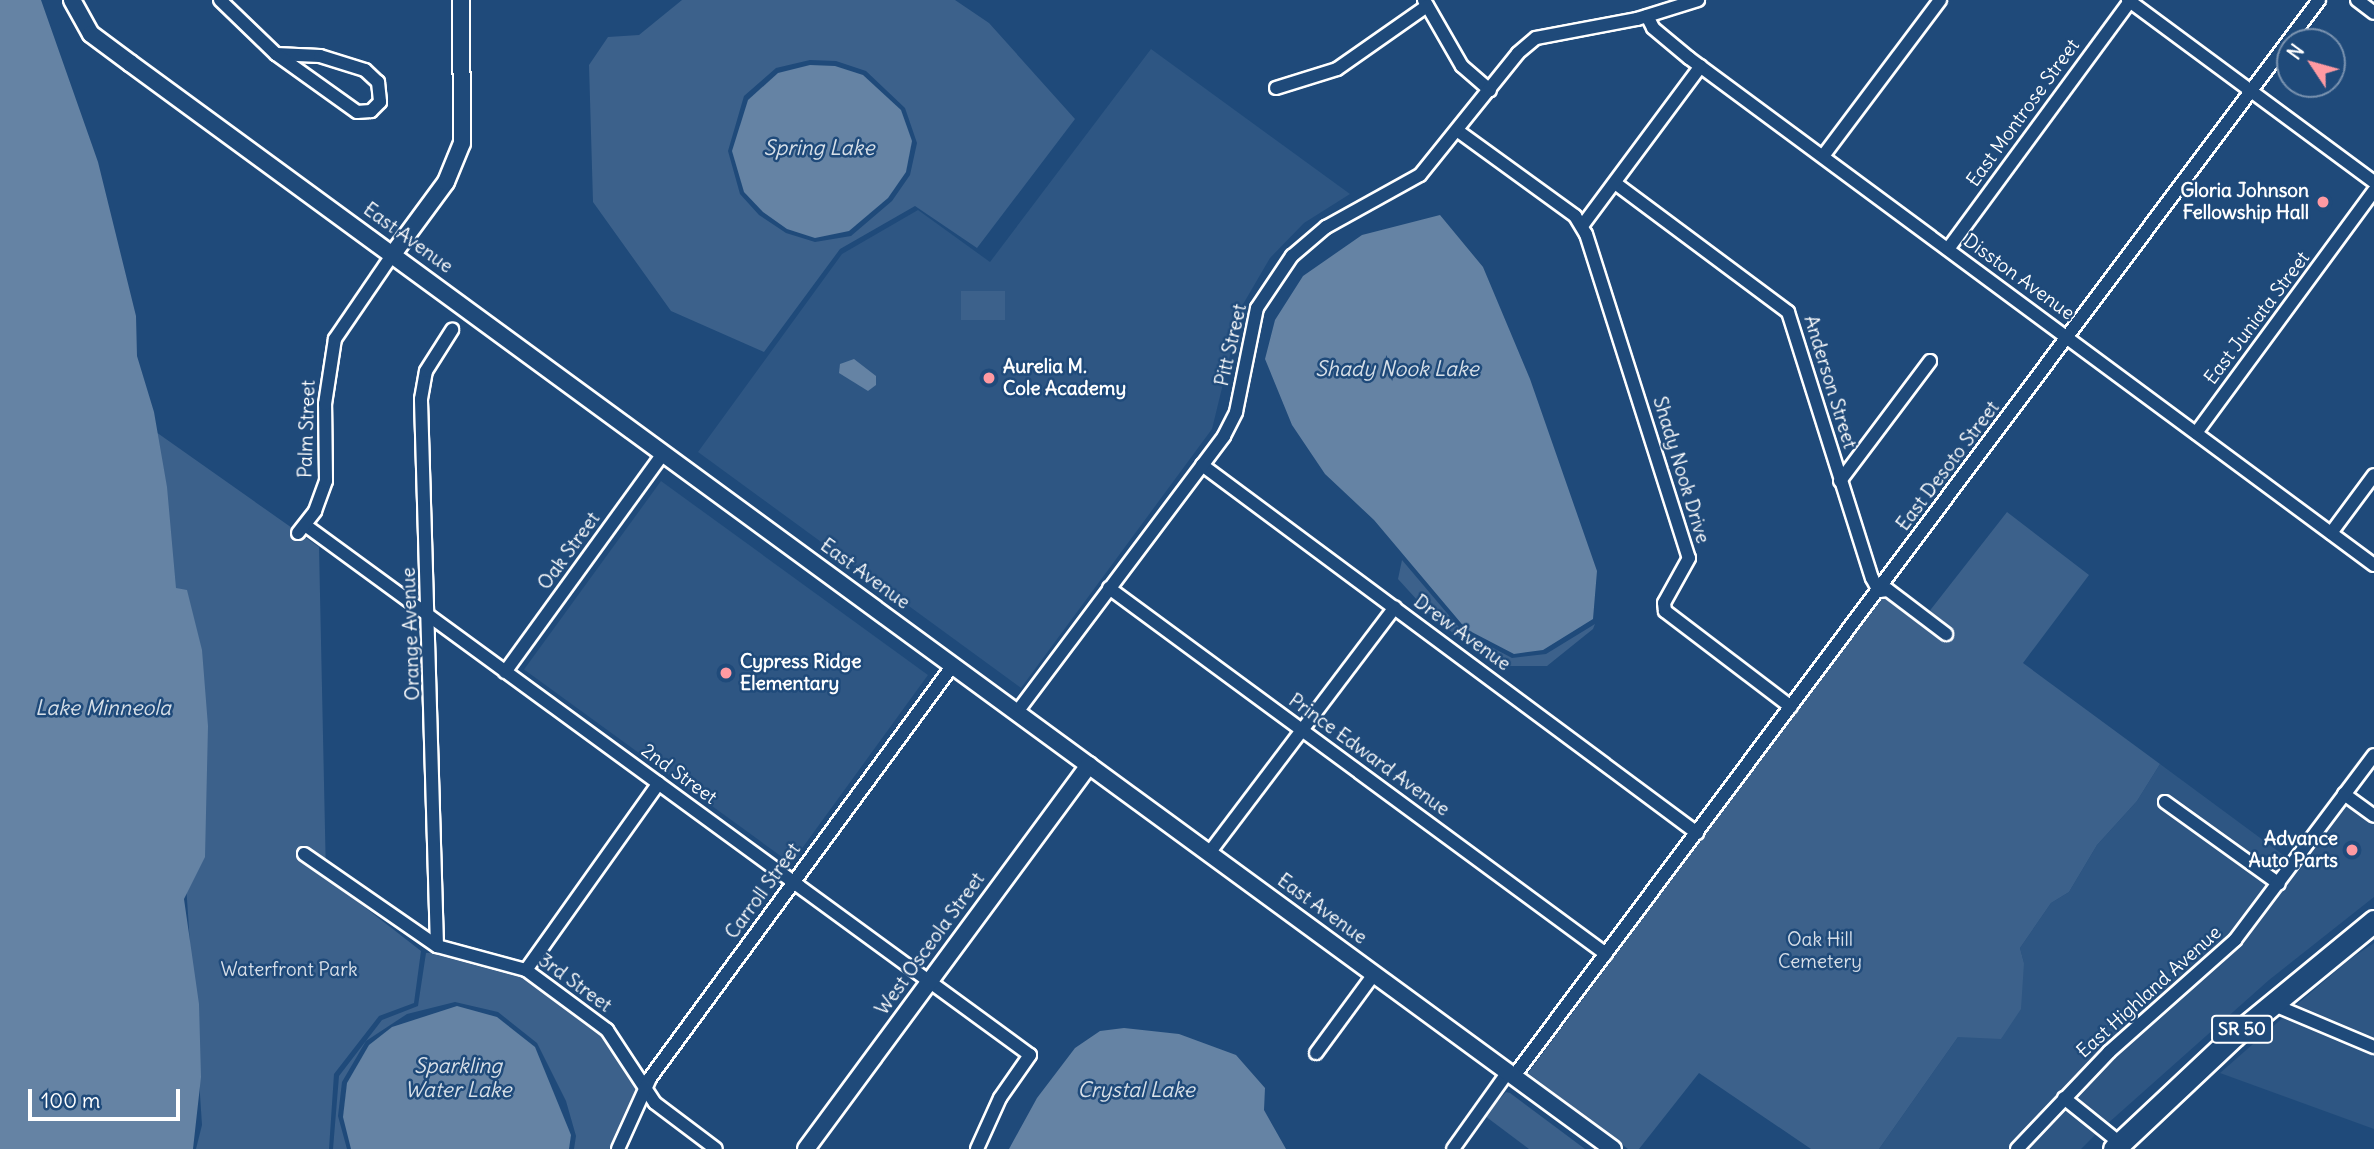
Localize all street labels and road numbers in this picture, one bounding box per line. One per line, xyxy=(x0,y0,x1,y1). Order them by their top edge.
street label: East Montrose Street xyxy=(1962,35,2084,191)
street label: East Avenue xyxy=(359,198,457,278)
street label: Disston Avenue xyxy=(1959,229,2079,325)
street label: East Juniata Street xyxy=(2200,247,2314,389)
street label: Pitt Street xyxy=(1210,302,1252,388)
street label: Anderson Street xyxy=(1799,313,1861,451)
street label: Palm Street xyxy=(294,380,320,478)
street label: Shady Nook Drive xyxy=(1648,394,1714,546)
street label: East Desoto Street xyxy=(1892,397,2004,535)
street label: Oak Street xyxy=(533,508,605,594)
street label: East Avenue xyxy=(816,534,914,614)
street label: Orange Avenue xyxy=(397,567,425,701)
street label: Drew Avenue xyxy=(1409,590,1515,676)
street label: Prince Edward Avenue xyxy=(1284,689,1454,821)
street label: 2nd Street xyxy=(637,739,721,809)
street label: Carroll Street xyxy=(721,839,805,943)
street label: West Osceola Street xyxy=(871,868,989,1020)
street label: East Avenue xyxy=(1273,869,1371,949)
street label: East Highland Avenue xyxy=(2072,921,2226,1063)
street label: 3rd Street xyxy=(534,949,616,1017)
road number: SR 50 xyxy=(2210,1014,2274,1044)

